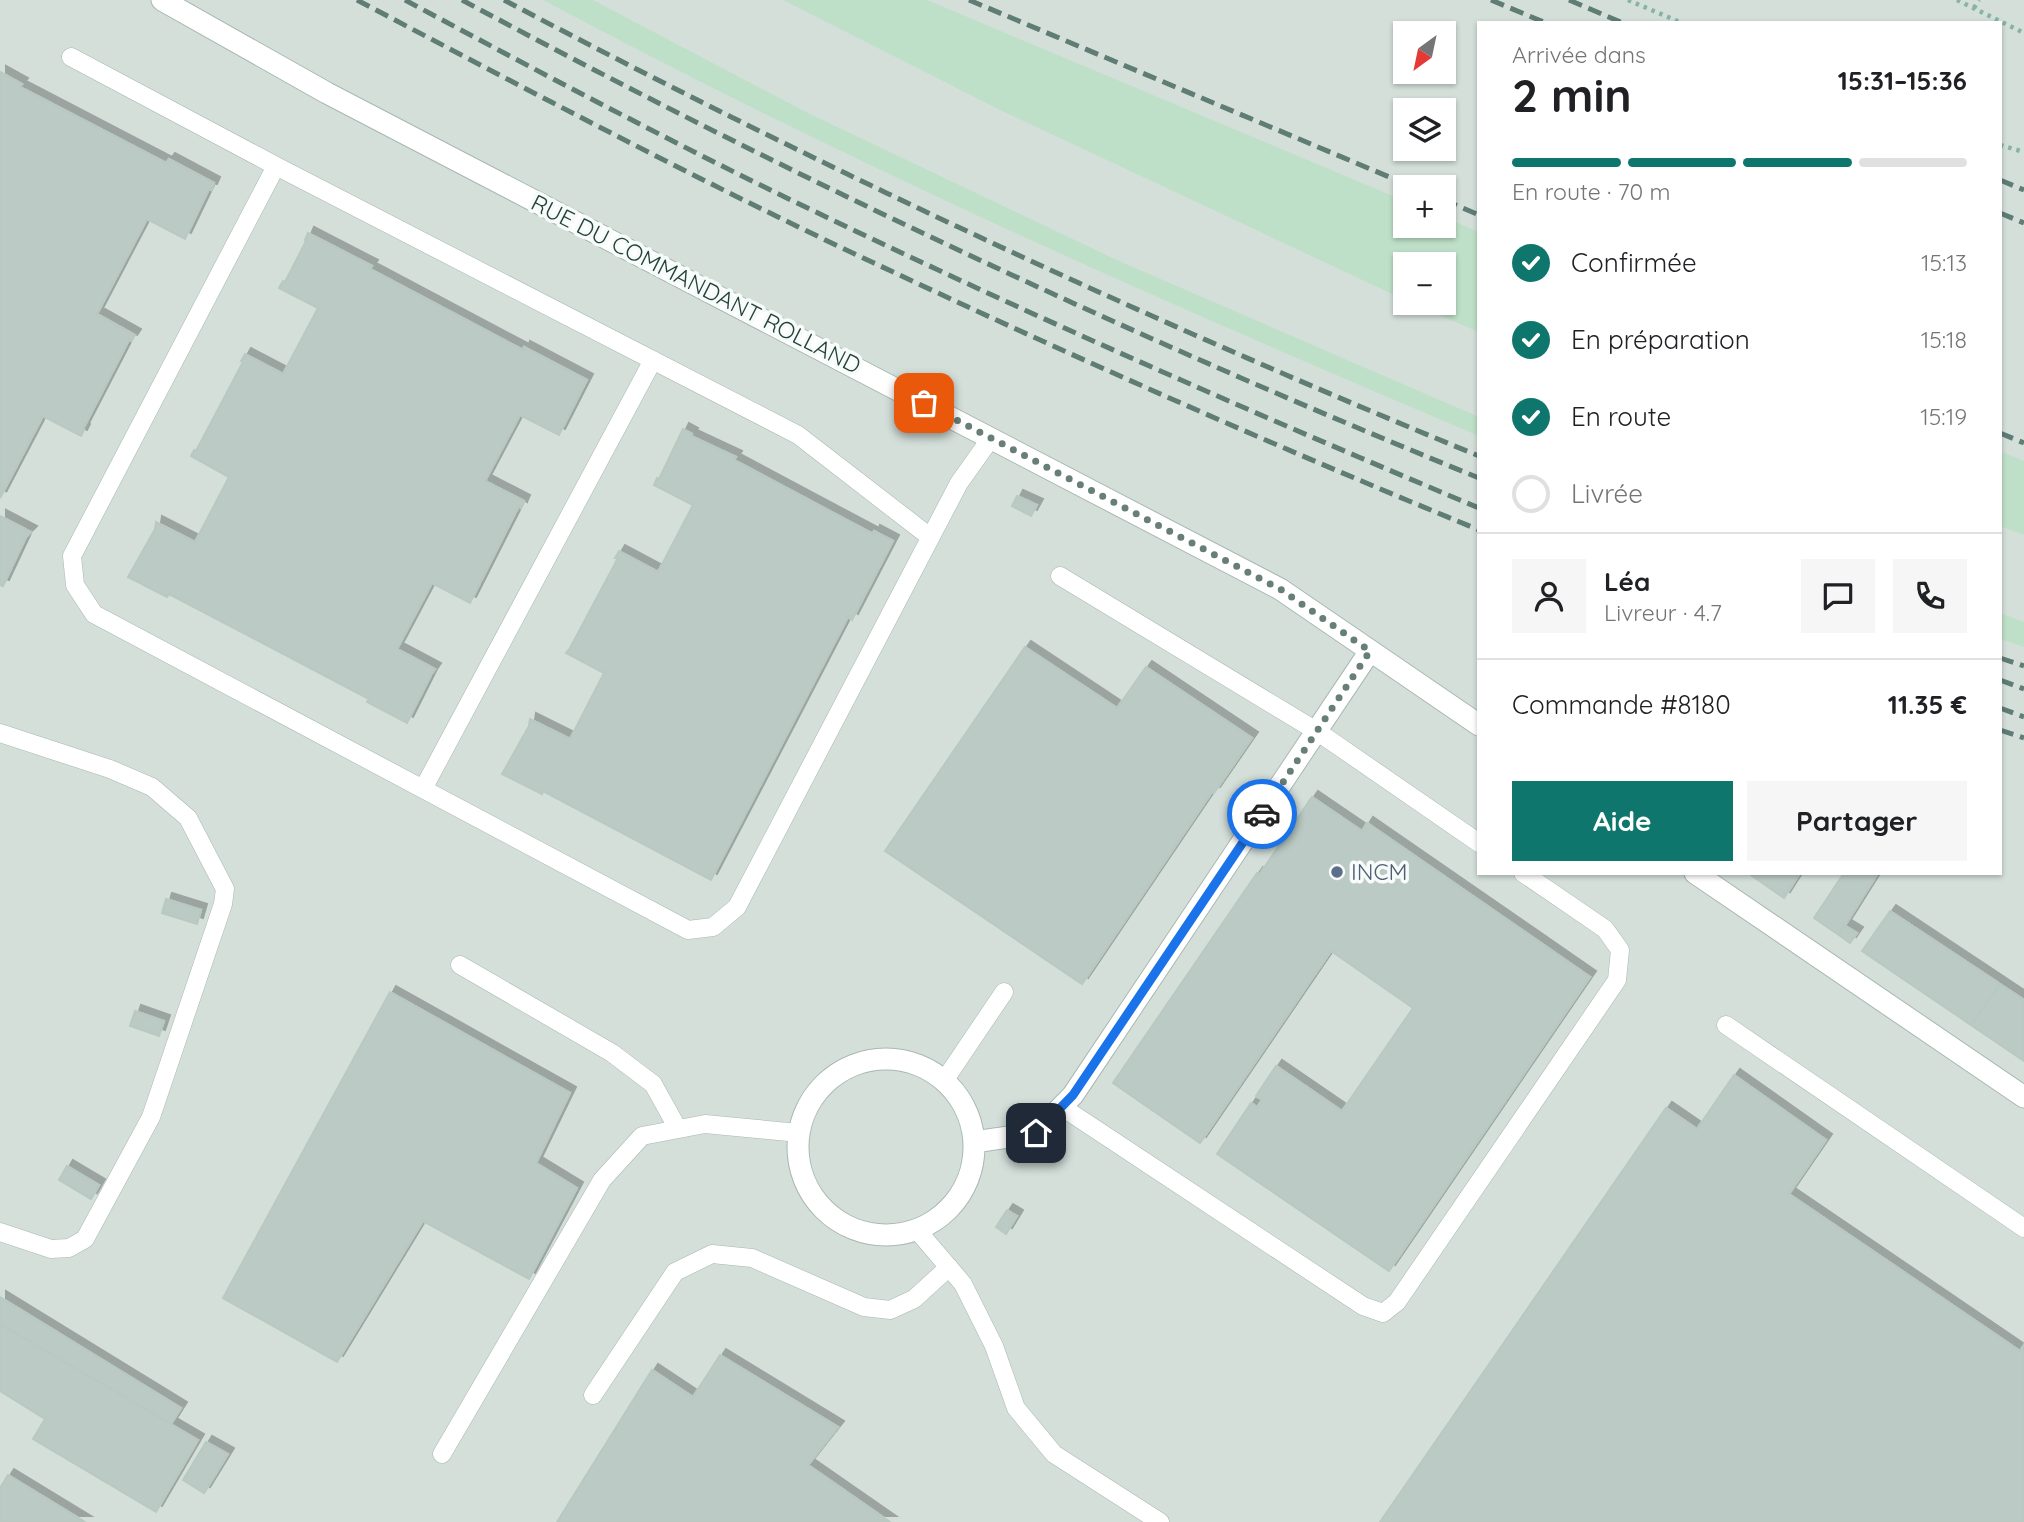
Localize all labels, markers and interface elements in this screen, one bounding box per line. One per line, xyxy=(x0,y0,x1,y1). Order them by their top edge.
north arrow xyxy=(1393,21,1456,84)
map controls xyxy=(1393,21,1456,315)
text: Arrivée dans xyxy=(1512,40,1646,69)
text: 15:31–15:36 xyxy=(1838,64,1967,97)
text: 2 min xyxy=(1512,66,1632,124)
button: layers xyxy=(1393,98,1456,161)
button: + xyxy=(1393,175,1456,238)
text: En route · 70 m xyxy=(1512,177,1670,206)
street label: RUE DU COMMANDANT ROLLAND xyxy=(526,188,866,380)
icon: check xyxy=(1512,244,1550,282)
text: Confirmée xyxy=(1571,246,1697,279)
text: 15:13 xyxy=(1921,248,1967,277)
button: − xyxy=(1393,252,1456,315)
icon: check xyxy=(1512,321,1550,359)
text: En préparation xyxy=(1571,323,1750,356)
text: 15:18 xyxy=(1921,325,1967,354)
pin xyxy=(894,373,954,433)
icon: bag xyxy=(905,384,943,422)
icon: check xyxy=(1512,398,1550,436)
text: En route xyxy=(1571,400,1671,433)
text: 15:19 xyxy=(1920,402,1967,431)
text: Livrée xyxy=(1571,477,1643,510)
button: person xyxy=(1512,559,1586,633)
button: chat xyxy=(1801,559,1875,633)
button: phone xyxy=(1893,559,1967,633)
text: Léa xyxy=(1604,565,1650,598)
text: Livreur · 4.7 xyxy=(1604,598,1722,627)
text: Commande #8180 xyxy=(1512,688,1731,721)
text: 11.35 € xyxy=(1888,688,1967,721)
courier xyxy=(1227,779,1297,849)
button: Aide xyxy=(1512,781,1733,861)
button: Partager xyxy=(1747,781,1967,861)
icon: car xyxy=(1243,795,1281,833)
place label: INCM xyxy=(1351,857,1408,886)
marker: INCM xyxy=(1329,864,1345,880)
pin xyxy=(1006,1103,1066,1163)
icon: home xyxy=(1017,1114,1055,1152)

